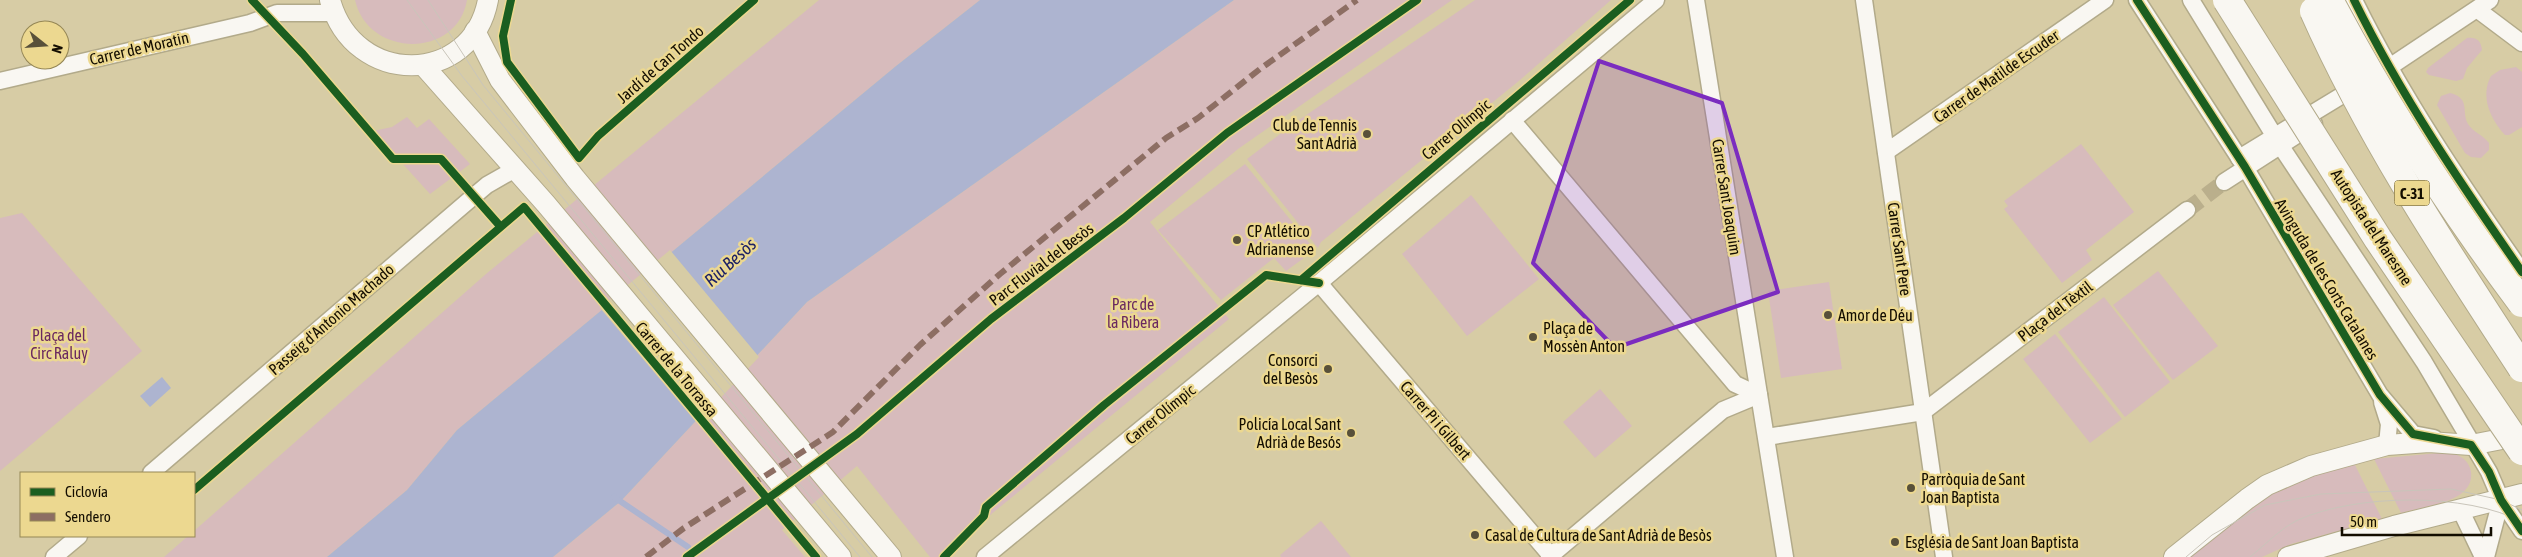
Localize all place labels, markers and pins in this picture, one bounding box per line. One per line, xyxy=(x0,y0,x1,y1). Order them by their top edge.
place label: Club de Tennis Sant Adrià xyxy=(1273,116,1357,152)
marker: Club de Tennis Sant Adrià xyxy=(1361,128,1373,140)
place label: CP Atlético Adrianense xyxy=(1247,222,1314,258)
marker: CP Atlético Adrianense xyxy=(1231,234,1243,246)
place label: Amor de Déu xyxy=(1838,306,1913,324)
marker: Amor de Déu xyxy=(1822,309,1834,321)
place label: Plaça de Mossèn Anton xyxy=(1543,319,1625,355)
marker: Plaça de Mossèn Anton xyxy=(1527,331,1539,343)
place label: Consorci del Besòs xyxy=(1263,351,1318,387)
marker: Consorci del Besòs xyxy=(1322,363,1334,375)
place label: Policía Local Sant Adrià de Besós xyxy=(1239,415,1341,451)
marker: Policía Local Sant Adrià de Besós xyxy=(1345,427,1357,439)
place label: Parròquia de Sant Joan Baptista xyxy=(1921,470,2026,507)
marker: Parròquia de Sant Joan Baptista xyxy=(1905,482,1917,494)
place label: Casal de Cultura de Sant Adrià de Besòs xyxy=(1485,526,1712,544)
marker: Casal de Cultura de Sant Adrià de Besòs xyxy=(1469,529,1481,541)
place label: Església de Sant Joan Baptista xyxy=(1905,533,2079,552)
marker: Església de Sant Joan Baptista xyxy=(1889,536,1901,548)

